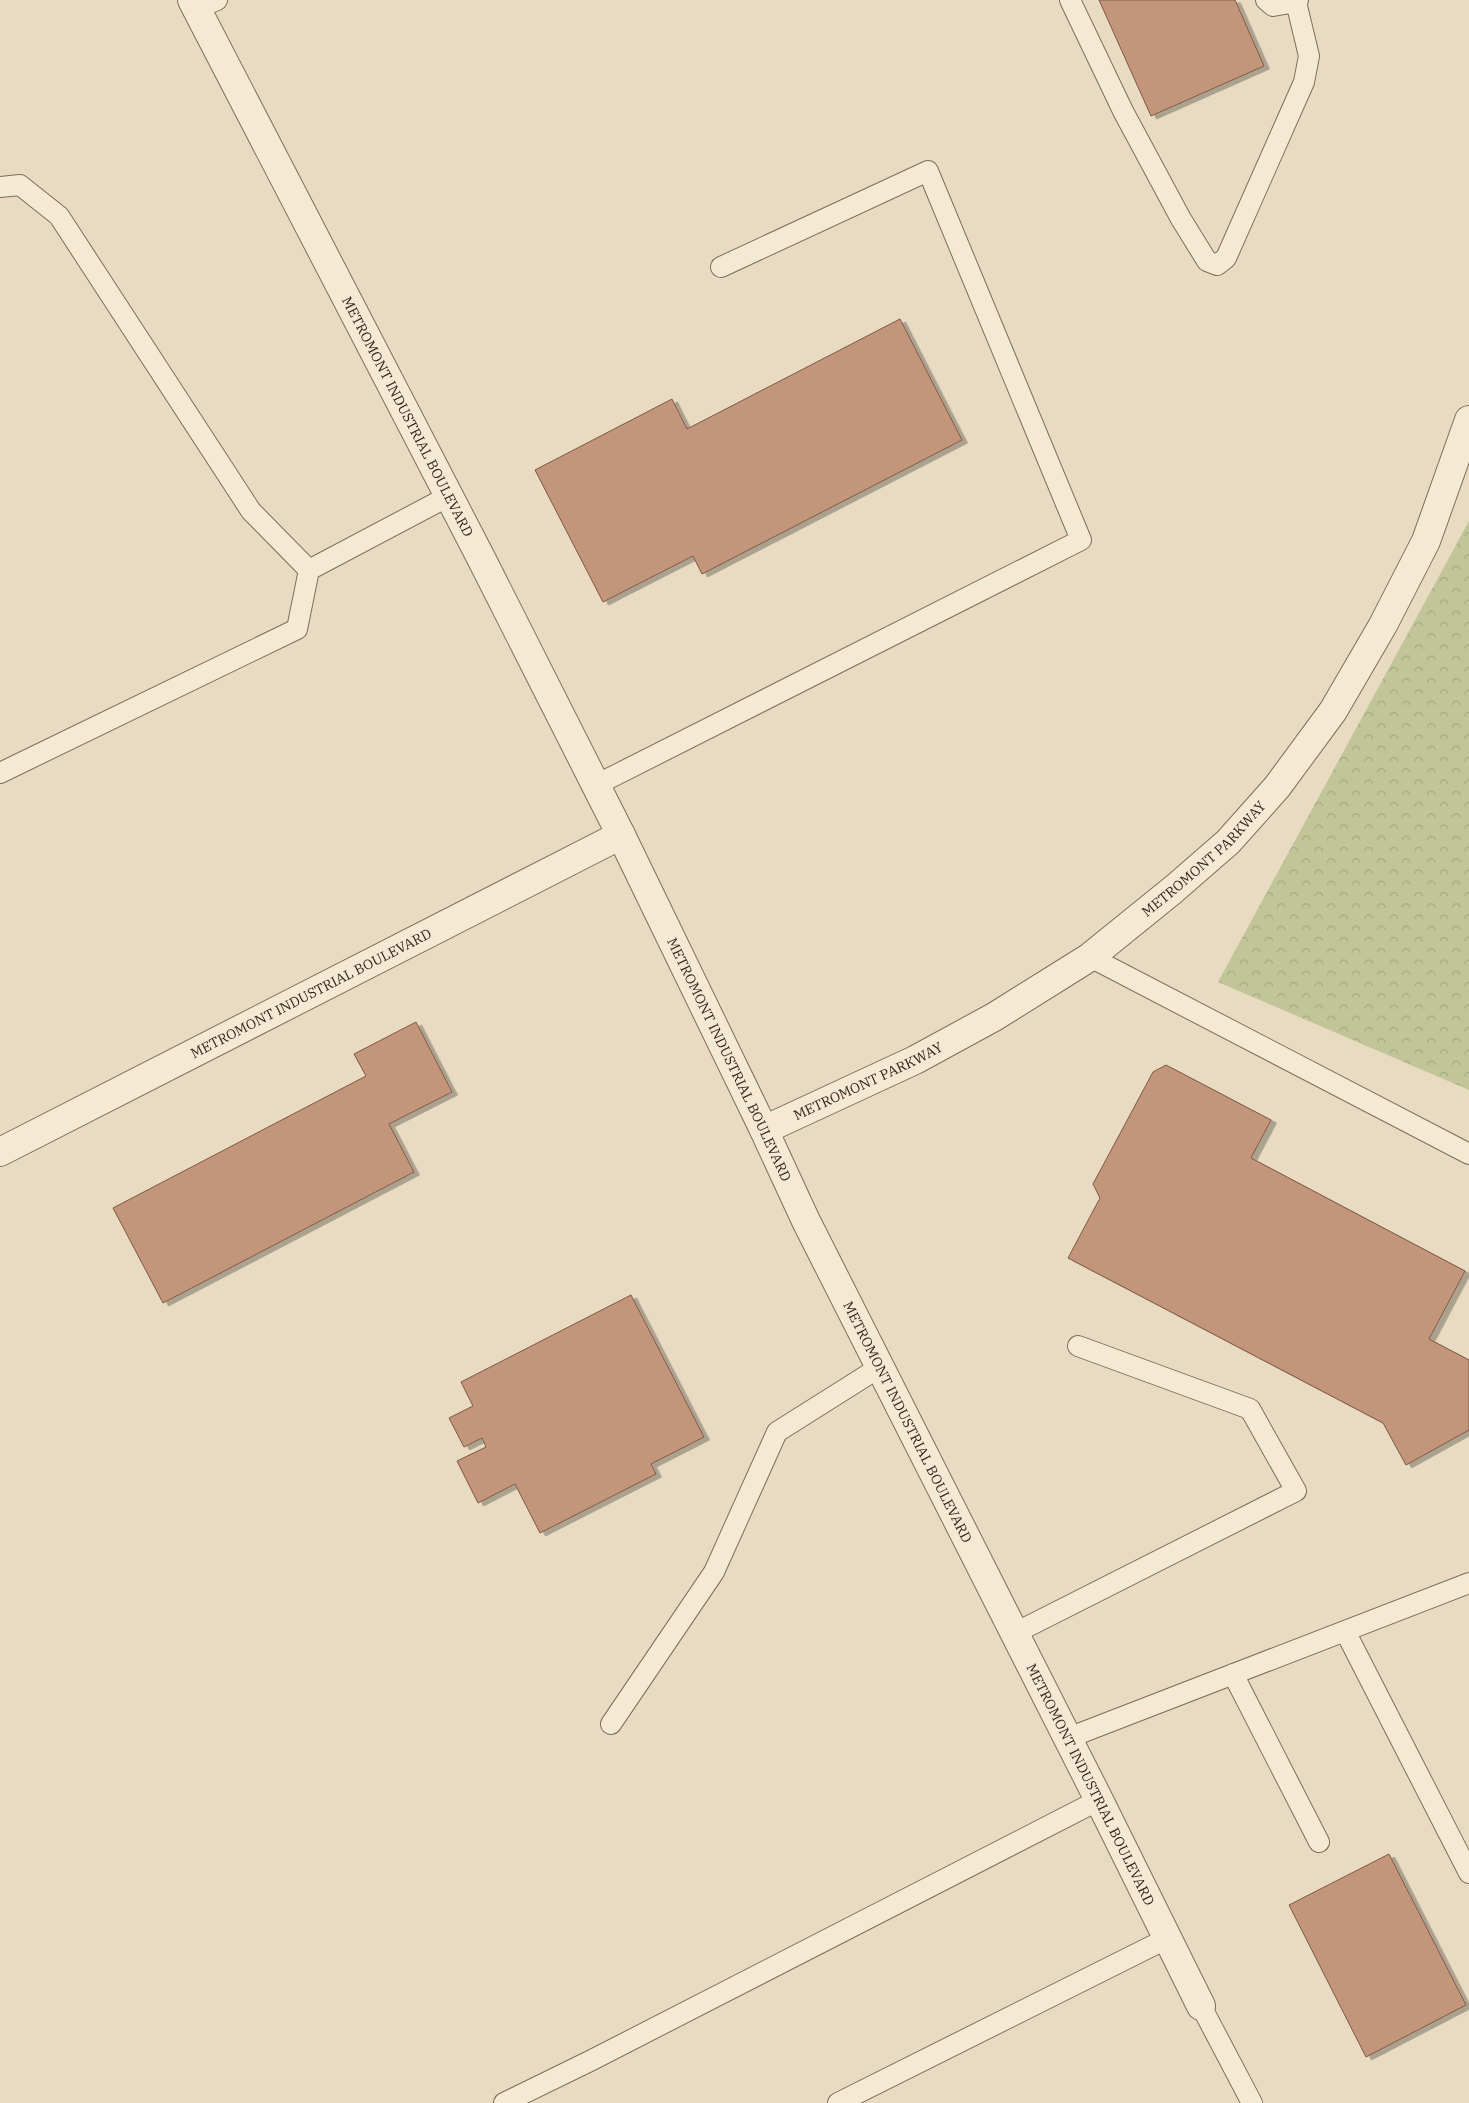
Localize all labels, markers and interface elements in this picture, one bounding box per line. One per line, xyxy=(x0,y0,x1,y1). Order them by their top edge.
street label: METROMONT INDUSTRIAL BOULEVARD xyxy=(338,293,477,540)
street label: METROMONT PARKWAY xyxy=(1138,797,1270,921)
street label: METROMONT INDUSTRIAL BOULEVARD xyxy=(187,924,434,1062)
street label: METROMONT INDUSTRIAL BOULEVARD xyxy=(663,935,795,1184)
street label: METROMONT PARKWAY xyxy=(791,1038,946,1124)
street label: METROMONT INDUSTRIAL BOULEVARD xyxy=(839,1298,976,1546)
street label: METROMONT INDUSTRIAL BOULEVARD xyxy=(1022,1660,1159,1908)

